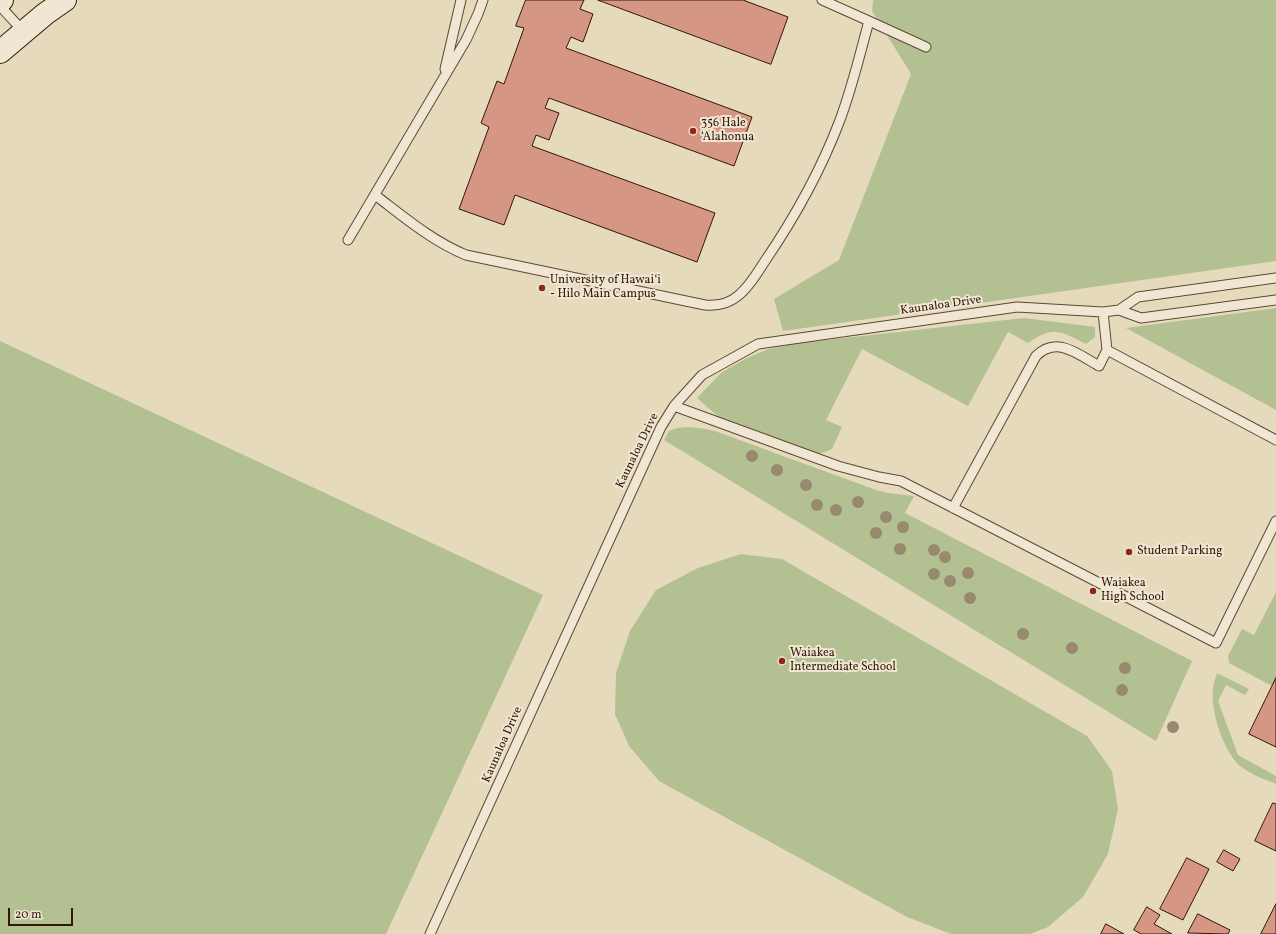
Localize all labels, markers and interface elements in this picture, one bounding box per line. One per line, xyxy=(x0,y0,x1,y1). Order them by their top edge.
place label: 356 Hale ʻAlahonua xyxy=(701,117,754,145)
marker: 356 Hale ʻAlahonua xyxy=(688,126,698,136)
place label: University of Hawaiʻi - Hilo Main Campus xyxy=(550,274,661,302)
marker: University of Hawaiʻi - Hilo Main Campus xyxy=(537,283,547,293)
street label: Kaunaloa Drive xyxy=(900,293,982,319)
street label: Kaunaloa Drive xyxy=(614,411,662,491)
place label: Student Parking xyxy=(1137,545,1222,559)
marker: Student Parking xyxy=(1124,547,1134,557)
place label: Waiakea High School xyxy=(1101,577,1164,605)
marker: Waiakea High School xyxy=(1088,586,1098,596)
place label: Waiakea Intermediate School xyxy=(790,647,896,675)
marker: Waiakea Intermediate School xyxy=(777,656,787,666)
street label: Kaunaloa Drive xyxy=(480,705,526,785)
scale bar xyxy=(10,900,75,926)
text: 20 m xyxy=(15,907,42,923)

